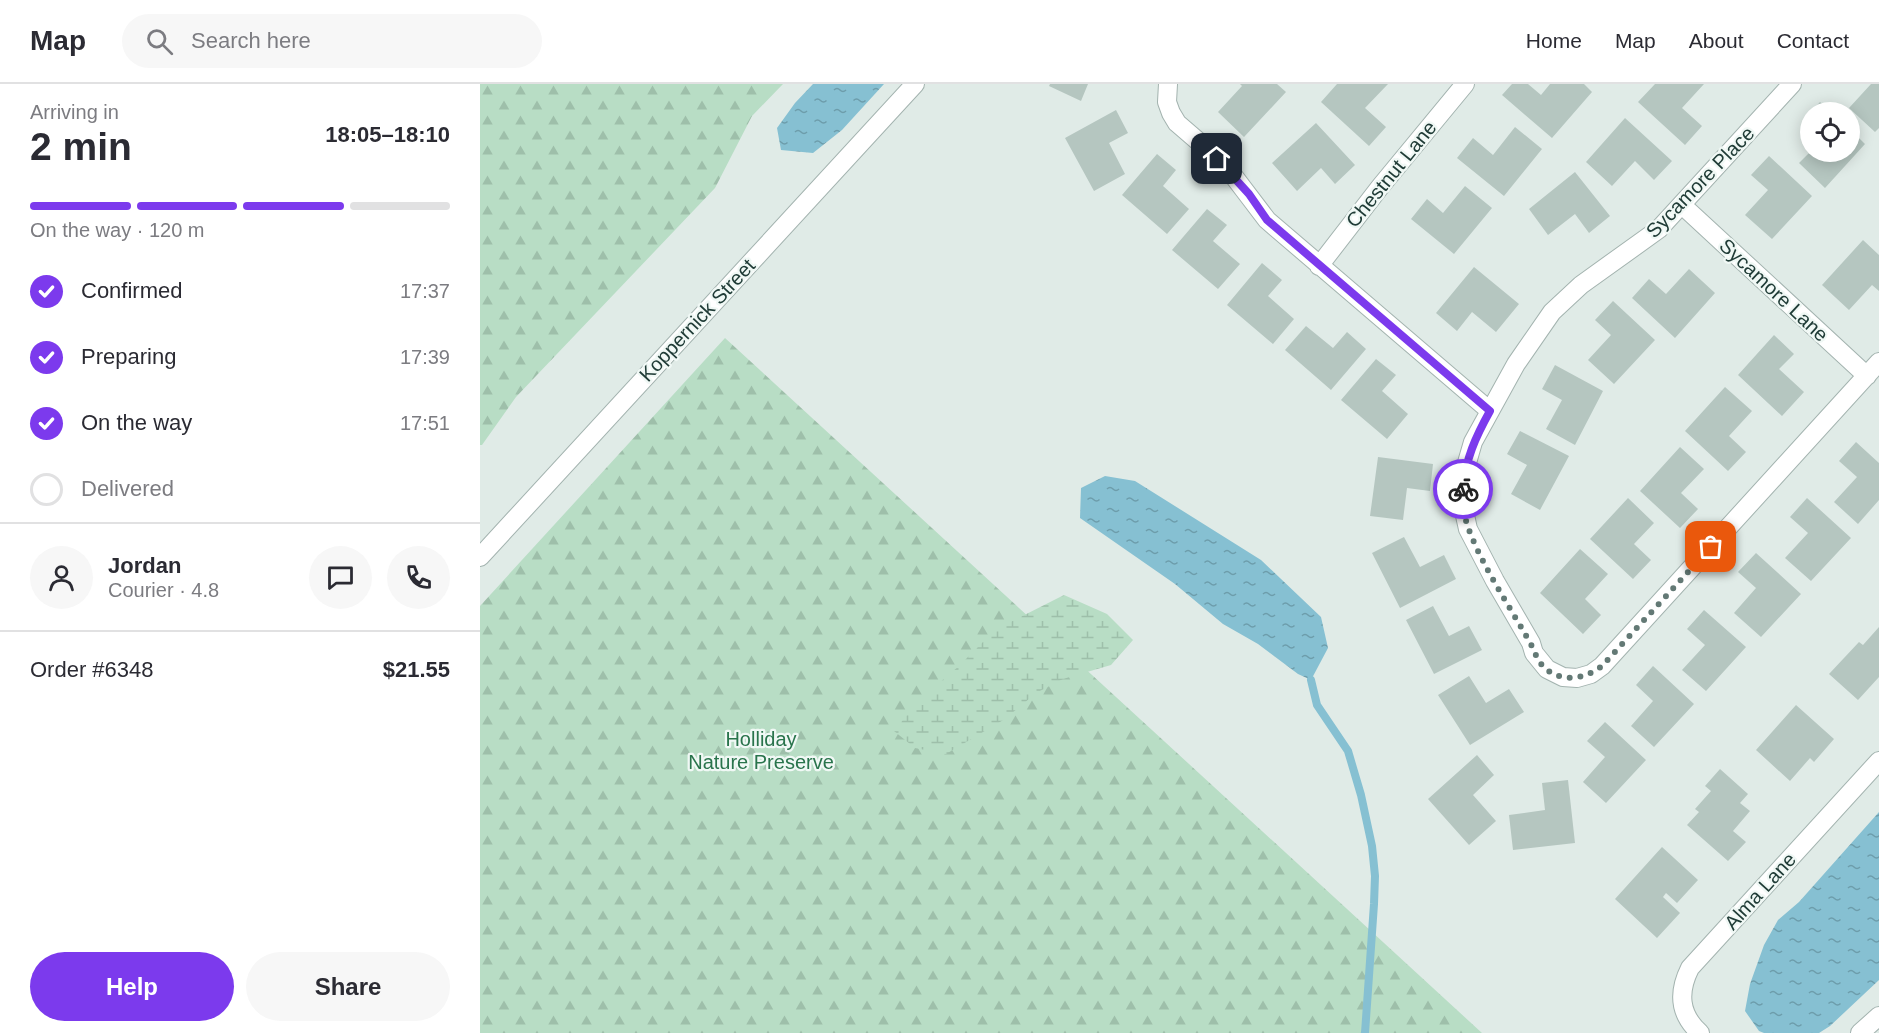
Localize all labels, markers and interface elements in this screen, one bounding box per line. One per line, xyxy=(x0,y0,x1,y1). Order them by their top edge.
search box xyxy=(122,14,542,68)
text: Map xyxy=(30,25,86,56)
icon: search xyxy=(143,25,176,58)
text: Search here xyxy=(191,28,311,53)
text: Home xyxy=(1526,29,1582,52)
text: Map xyxy=(1615,29,1656,52)
text: About xyxy=(1689,29,1744,52)
text: Contact xyxy=(1777,29,1849,52)
text: Arriving in xyxy=(30,101,119,123)
map controls xyxy=(1800,102,1860,162)
button: locate xyxy=(1800,102,1860,162)
street label: Chestnut Lane xyxy=(1342,117,1440,231)
text: 18:05–18:10 xyxy=(325,122,450,147)
street label: Sycamore Place xyxy=(1642,122,1758,242)
text: 2 min xyxy=(30,125,132,168)
pin xyxy=(1191,133,1242,184)
icon: home xyxy=(1200,142,1233,175)
text: On the way · 120 m xyxy=(30,219,205,241)
street label: Sycamore Lane xyxy=(1715,234,1833,346)
street label: Koppernick Street xyxy=(635,254,760,386)
icon: check xyxy=(30,275,63,308)
text: Confirmed xyxy=(81,278,182,303)
text: 17:37 xyxy=(400,280,450,302)
icon: check xyxy=(30,341,63,374)
text: Preparing xyxy=(81,344,176,369)
text: 17:39 xyxy=(400,346,450,368)
icon: check xyxy=(30,407,63,440)
text: On the way xyxy=(81,410,192,435)
text: 17:51 xyxy=(400,412,450,434)
courier xyxy=(1433,459,1493,519)
icon: bike xyxy=(1447,473,1480,506)
text: Delivered xyxy=(81,476,174,501)
pin xyxy=(1685,521,1736,572)
icon: bag xyxy=(1694,530,1727,563)
button: person xyxy=(30,546,93,609)
button: chat xyxy=(309,546,372,609)
button: phone xyxy=(387,546,450,609)
text: Jordan xyxy=(108,553,181,578)
text: Courier · 4.8 xyxy=(108,579,219,601)
text: Order #6348 xyxy=(30,657,154,682)
text: $21.55 xyxy=(383,657,450,682)
park label: Holliday Nature Preserve xyxy=(688,728,834,773)
street label: Alma Lane xyxy=(1720,848,1800,934)
button: Help xyxy=(30,952,234,1021)
button: Share xyxy=(246,952,450,1021)

